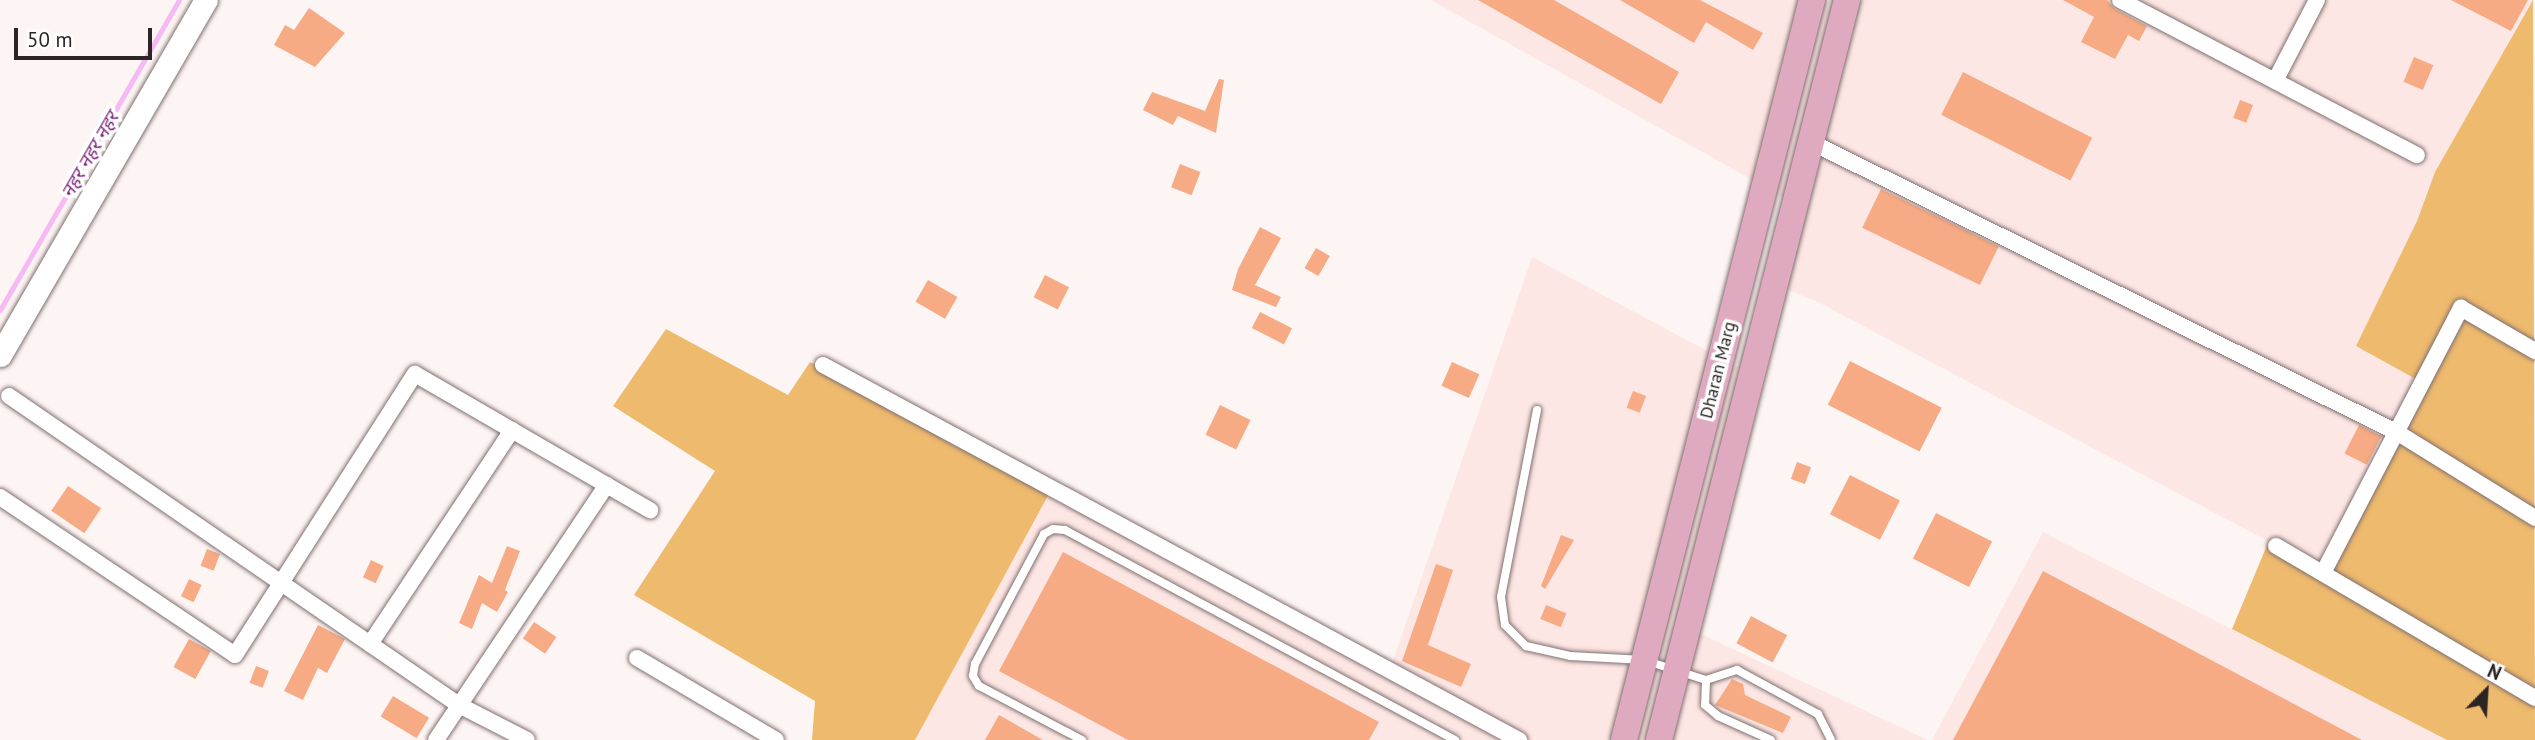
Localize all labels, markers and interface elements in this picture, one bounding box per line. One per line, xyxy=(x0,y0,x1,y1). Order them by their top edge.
scale bar xyxy=(18,14,156,58)
text: 50 m xyxy=(27,26,73,53)
water label: नहर नहर नहर xyxy=(56,108,124,202)
street label: Dharan Marg xyxy=(1696,319,1740,421)
north arrow xyxy=(2451,656,2521,726)
text: N xyxy=(2484,658,2505,685)

